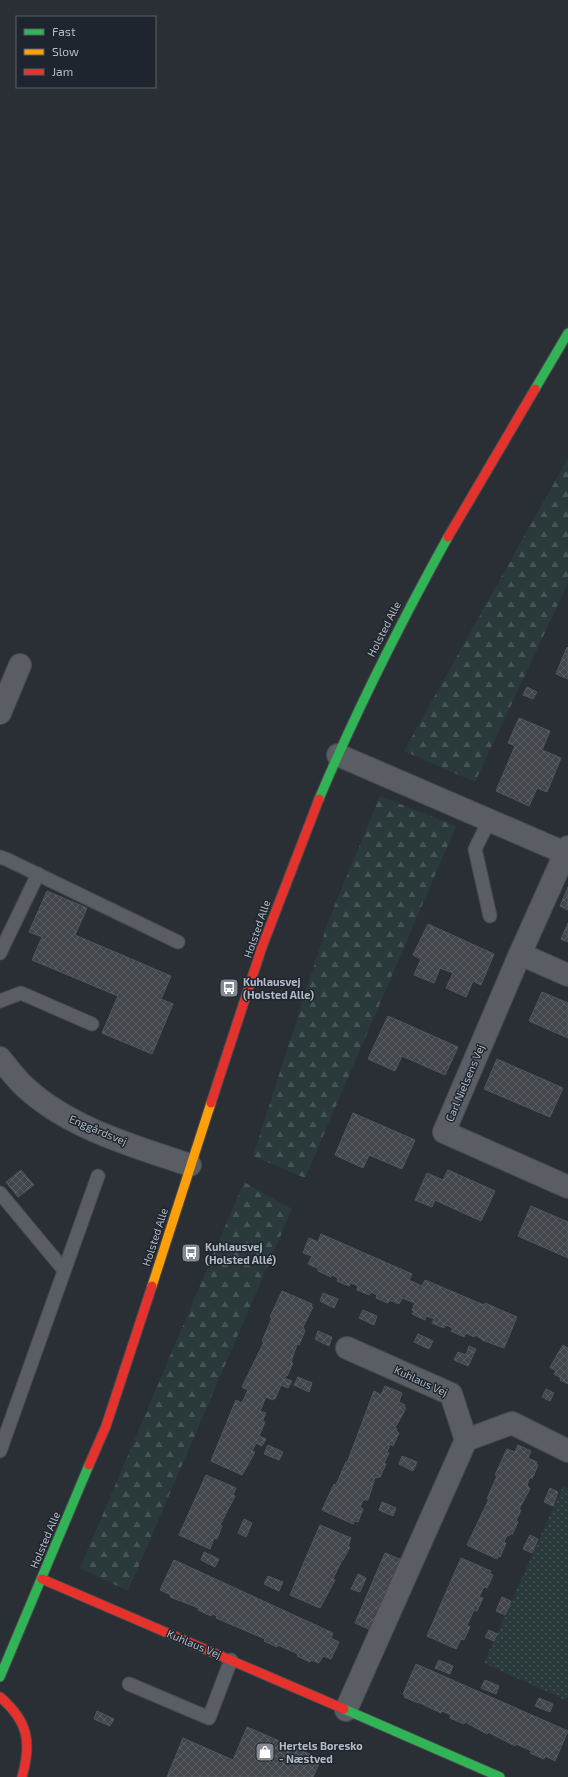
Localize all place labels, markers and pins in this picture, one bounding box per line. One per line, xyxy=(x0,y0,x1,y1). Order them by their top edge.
place label: Kuhlausvej (Holsted Alle) xyxy=(243,975,314,1001)
bus stop icon: Kuhlausvej (Holsted Alle) xyxy=(218,977,240,999)
place label: Kuhlausvej (Holsted Allé) xyxy=(205,1240,276,1266)
bus stop icon: Kuhlausvej (Holsted Allé) xyxy=(180,1242,202,1264)
place label: Hertels Boresko - Næstved xyxy=(279,1739,363,1765)
shop icon: Hertels Boresko - Næstved xyxy=(254,1741,276,1763)

